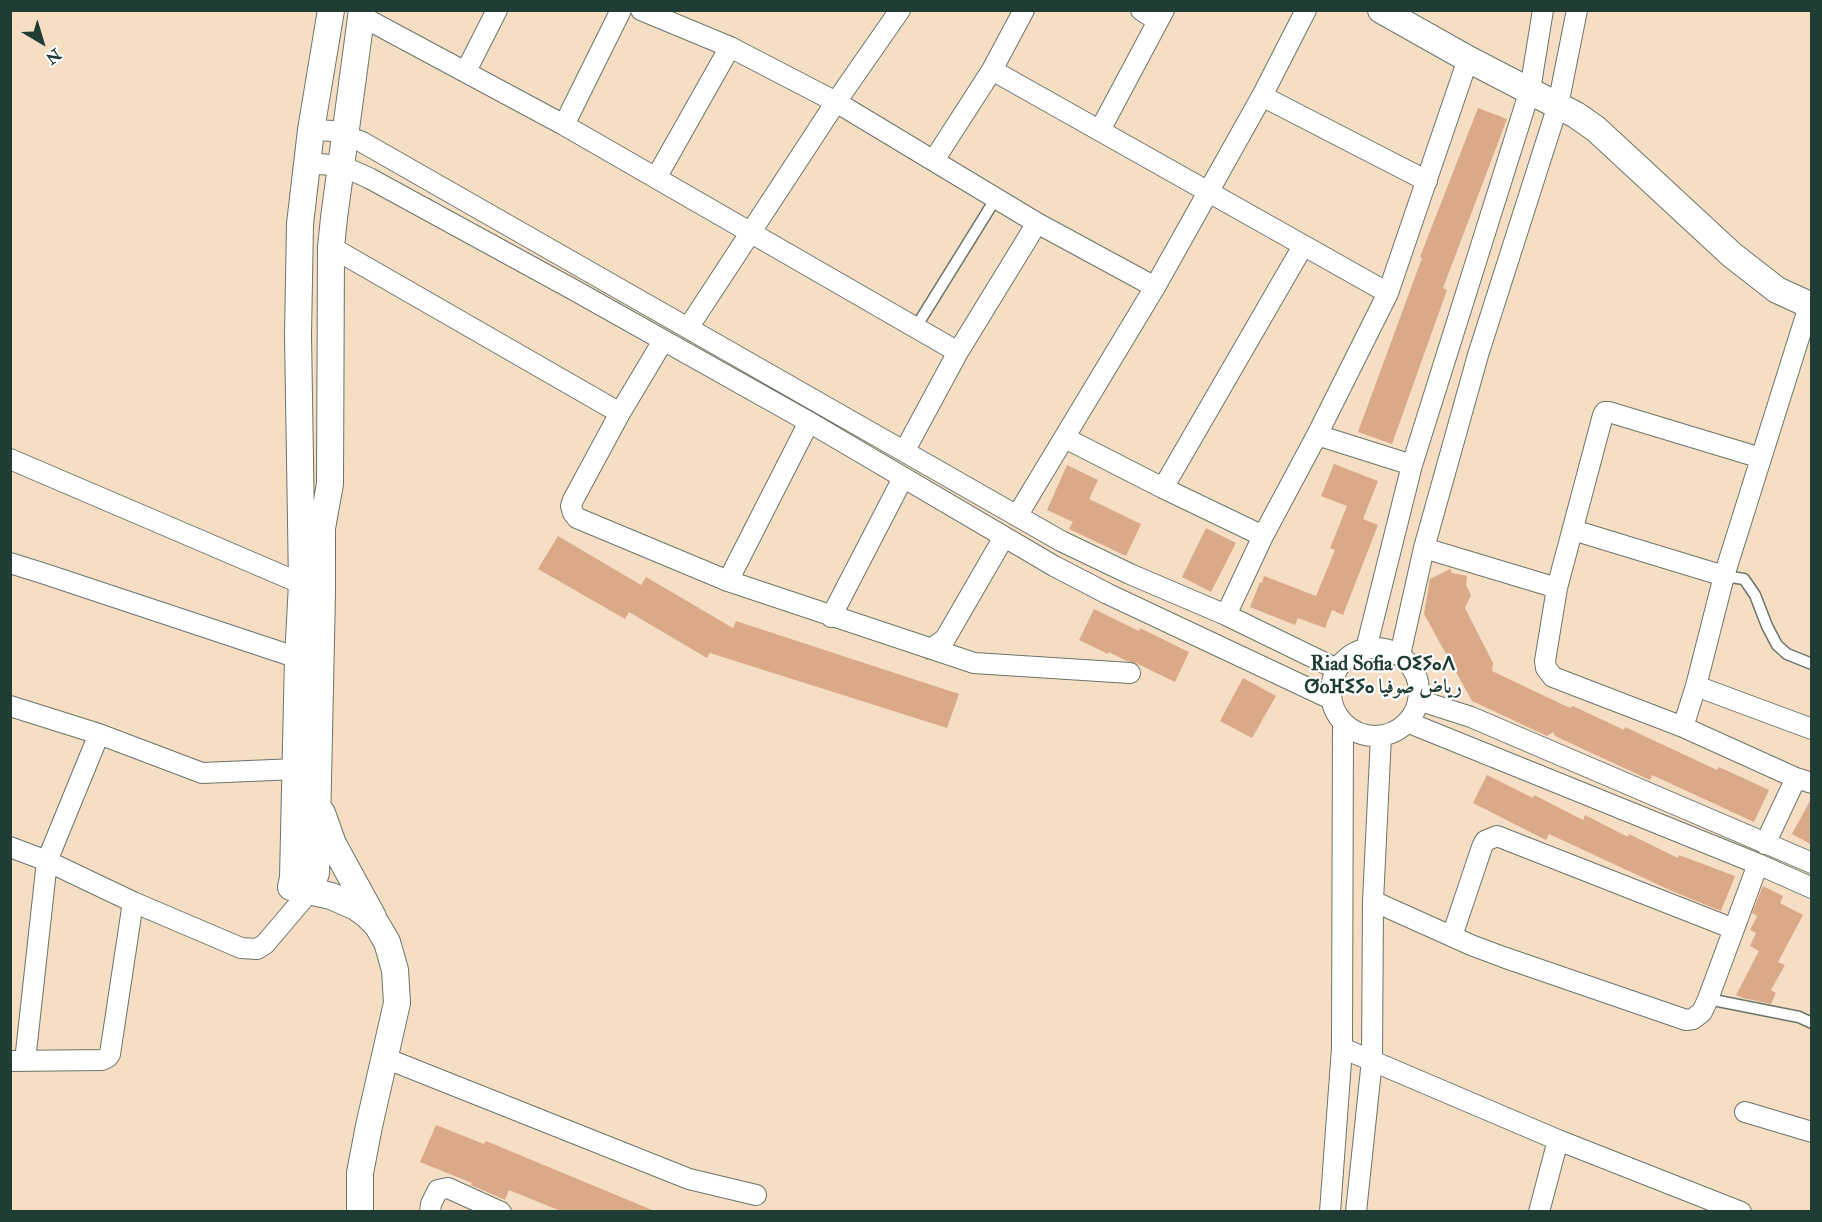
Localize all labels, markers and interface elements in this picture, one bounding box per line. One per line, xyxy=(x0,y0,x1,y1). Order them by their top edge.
north arrow xyxy=(12,12,72,72)
text: N xyxy=(41,44,65,68)
district label: Riad Sofia ⵔⵉⵢⴰⴷ ⵚoⴼⵉⵢⴰ رياض صوفيا xyxy=(1304,654,1462,701)

